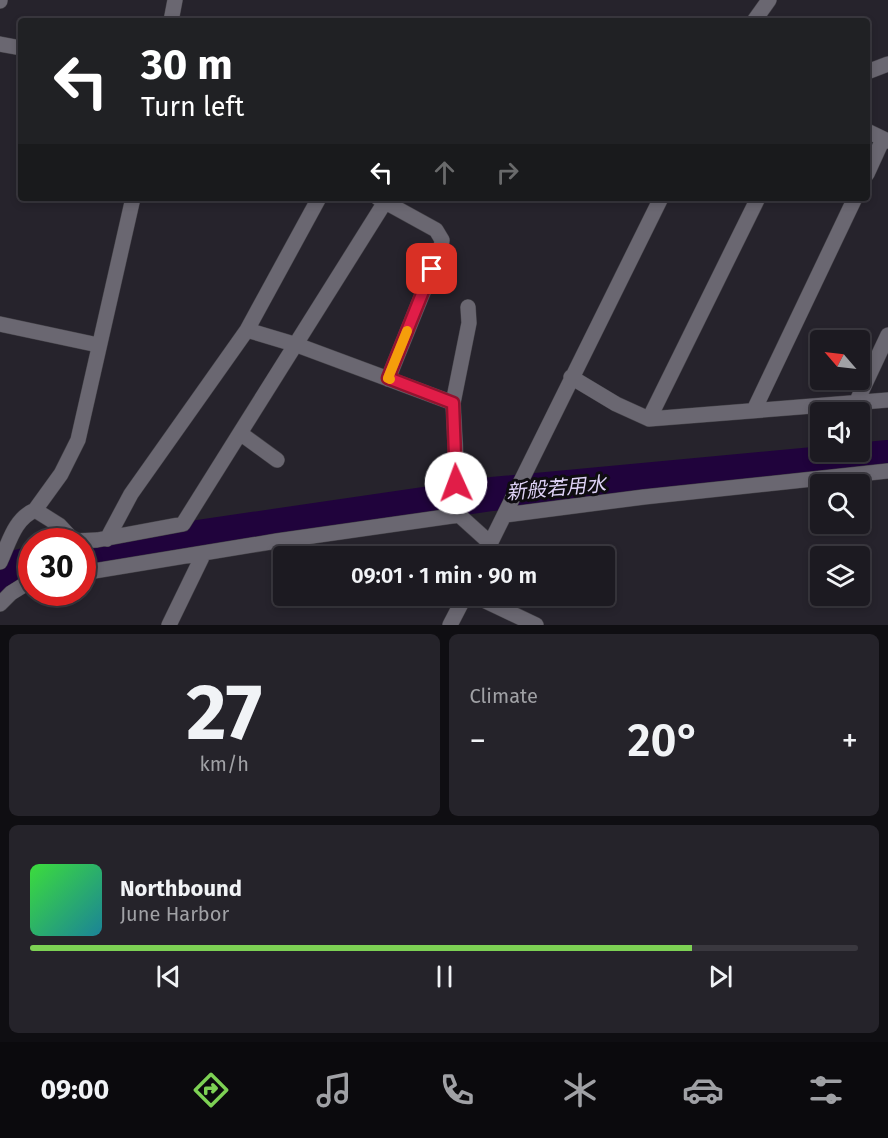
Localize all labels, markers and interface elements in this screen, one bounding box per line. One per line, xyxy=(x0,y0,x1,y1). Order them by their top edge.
text: 30 m xyxy=(141,40,233,90)
icon: left xyxy=(42,42,120,120)
text: Turn left xyxy=(141,91,244,123)
icon: left xyxy=(365,156,398,189)
icon: ahead xyxy=(428,156,461,189)
icon: right xyxy=(491,156,524,189)
pin xyxy=(406,243,457,294)
icon: arrive xyxy=(415,252,448,285)
north arrow xyxy=(810,330,870,390)
map controls xyxy=(810,330,870,606)
button: sound xyxy=(810,402,870,462)
position arrow xyxy=(424,451,488,515)
water label: 新般若用水 xyxy=(505,472,609,504)
button: search xyxy=(810,474,870,534)
speed limit sign: 30 xyxy=(18,528,96,606)
button: layers xyxy=(810,546,870,606)
text: 09:01 · 1 min · 90 m xyxy=(351,562,537,589)
text: 27 xyxy=(186,666,262,760)
text: Climate xyxy=(470,684,538,708)
text: 20° xyxy=(627,714,700,768)
text: − xyxy=(470,721,486,761)
text: + xyxy=(842,721,858,761)
text: km/h xyxy=(200,752,249,776)
text: Northbound xyxy=(120,875,242,902)
text: June Harbor xyxy=(120,902,229,926)
icon: previous xyxy=(152,960,185,993)
icon: pause xyxy=(428,960,461,993)
icon: next xyxy=(704,960,737,993)
icon: directions xyxy=(190,1069,232,1111)
icon: music xyxy=(313,1069,355,1111)
icon: phone xyxy=(436,1069,478,1111)
icon: climate xyxy=(559,1069,601,1111)
icon: car xyxy=(682,1069,724,1111)
icon: filters xyxy=(805,1069,847,1111)
text: 09:00 xyxy=(41,1074,109,1106)

